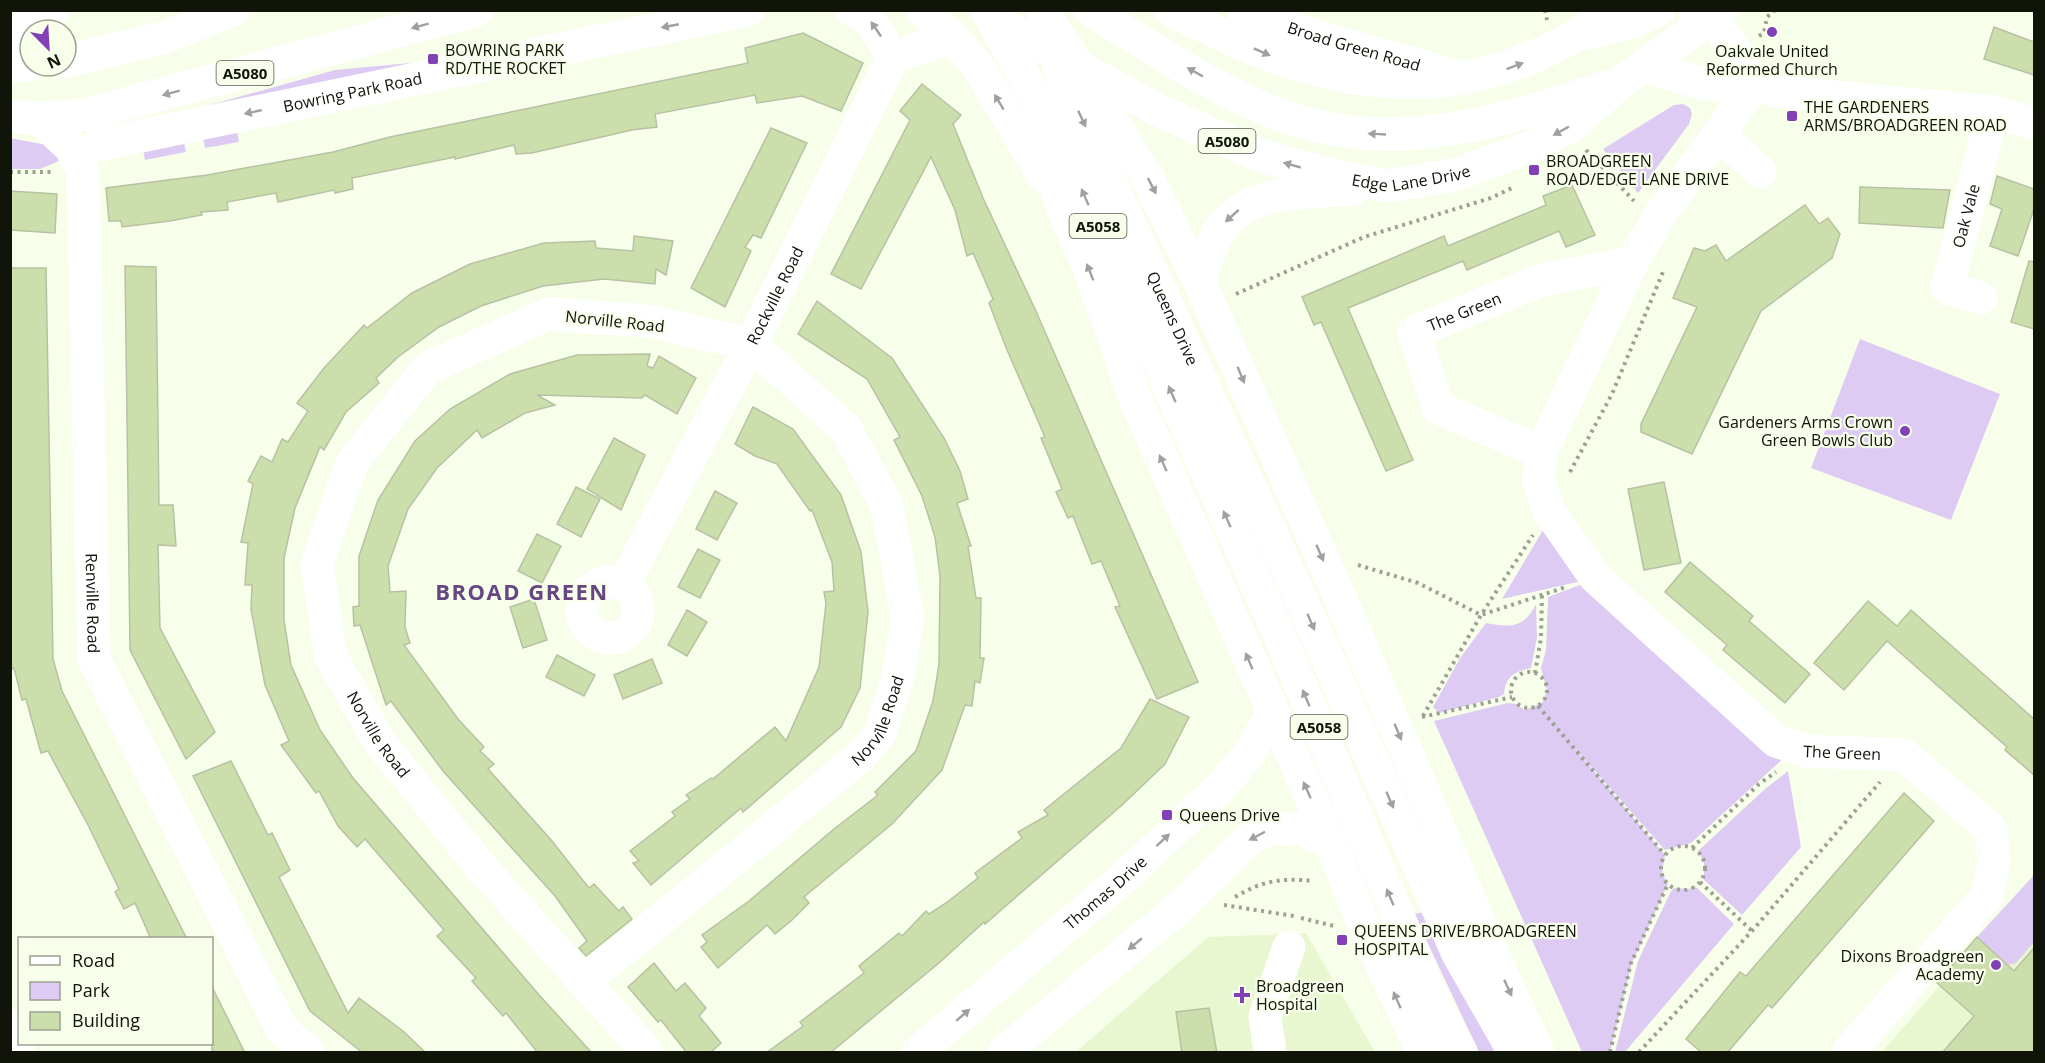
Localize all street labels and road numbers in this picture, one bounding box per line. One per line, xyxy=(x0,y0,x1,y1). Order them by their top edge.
street label: Broad Green Road xyxy=(1285,16,1423,76)
road number: A5080 xyxy=(216,61,274,85)
street label: Bowring Park Road xyxy=(281,67,424,117)
road number: A5080 xyxy=(1198,129,1256,153)
street label: Edge Lane Drive xyxy=(1350,159,1473,197)
street label: Oak Vale xyxy=(1947,181,1985,250)
road number: A5058 xyxy=(1070,214,1126,238)
street label: Rockville Road xyxy=(741,243,809,348)
street label: Queens Drive xyxy=(1142,268,1204,369)
street label: The Green xyxy=(1424,287,1504,336)
street label: Norville Road xyxy=(564,305,666,337)
street label: Renville Road xyxy=(81,553,105,653)
street label: Norville Road xyxy=(846,673,909,771)
street label: Norville Road xyxy=(342,687,415,782)
road number: A5058 xyxy=(1290,715,1348,739)
street label: The Green xyxy=(1803,740,1881,765)
street label: Thomas Drive xyxy=(1059,851,1151,935)

